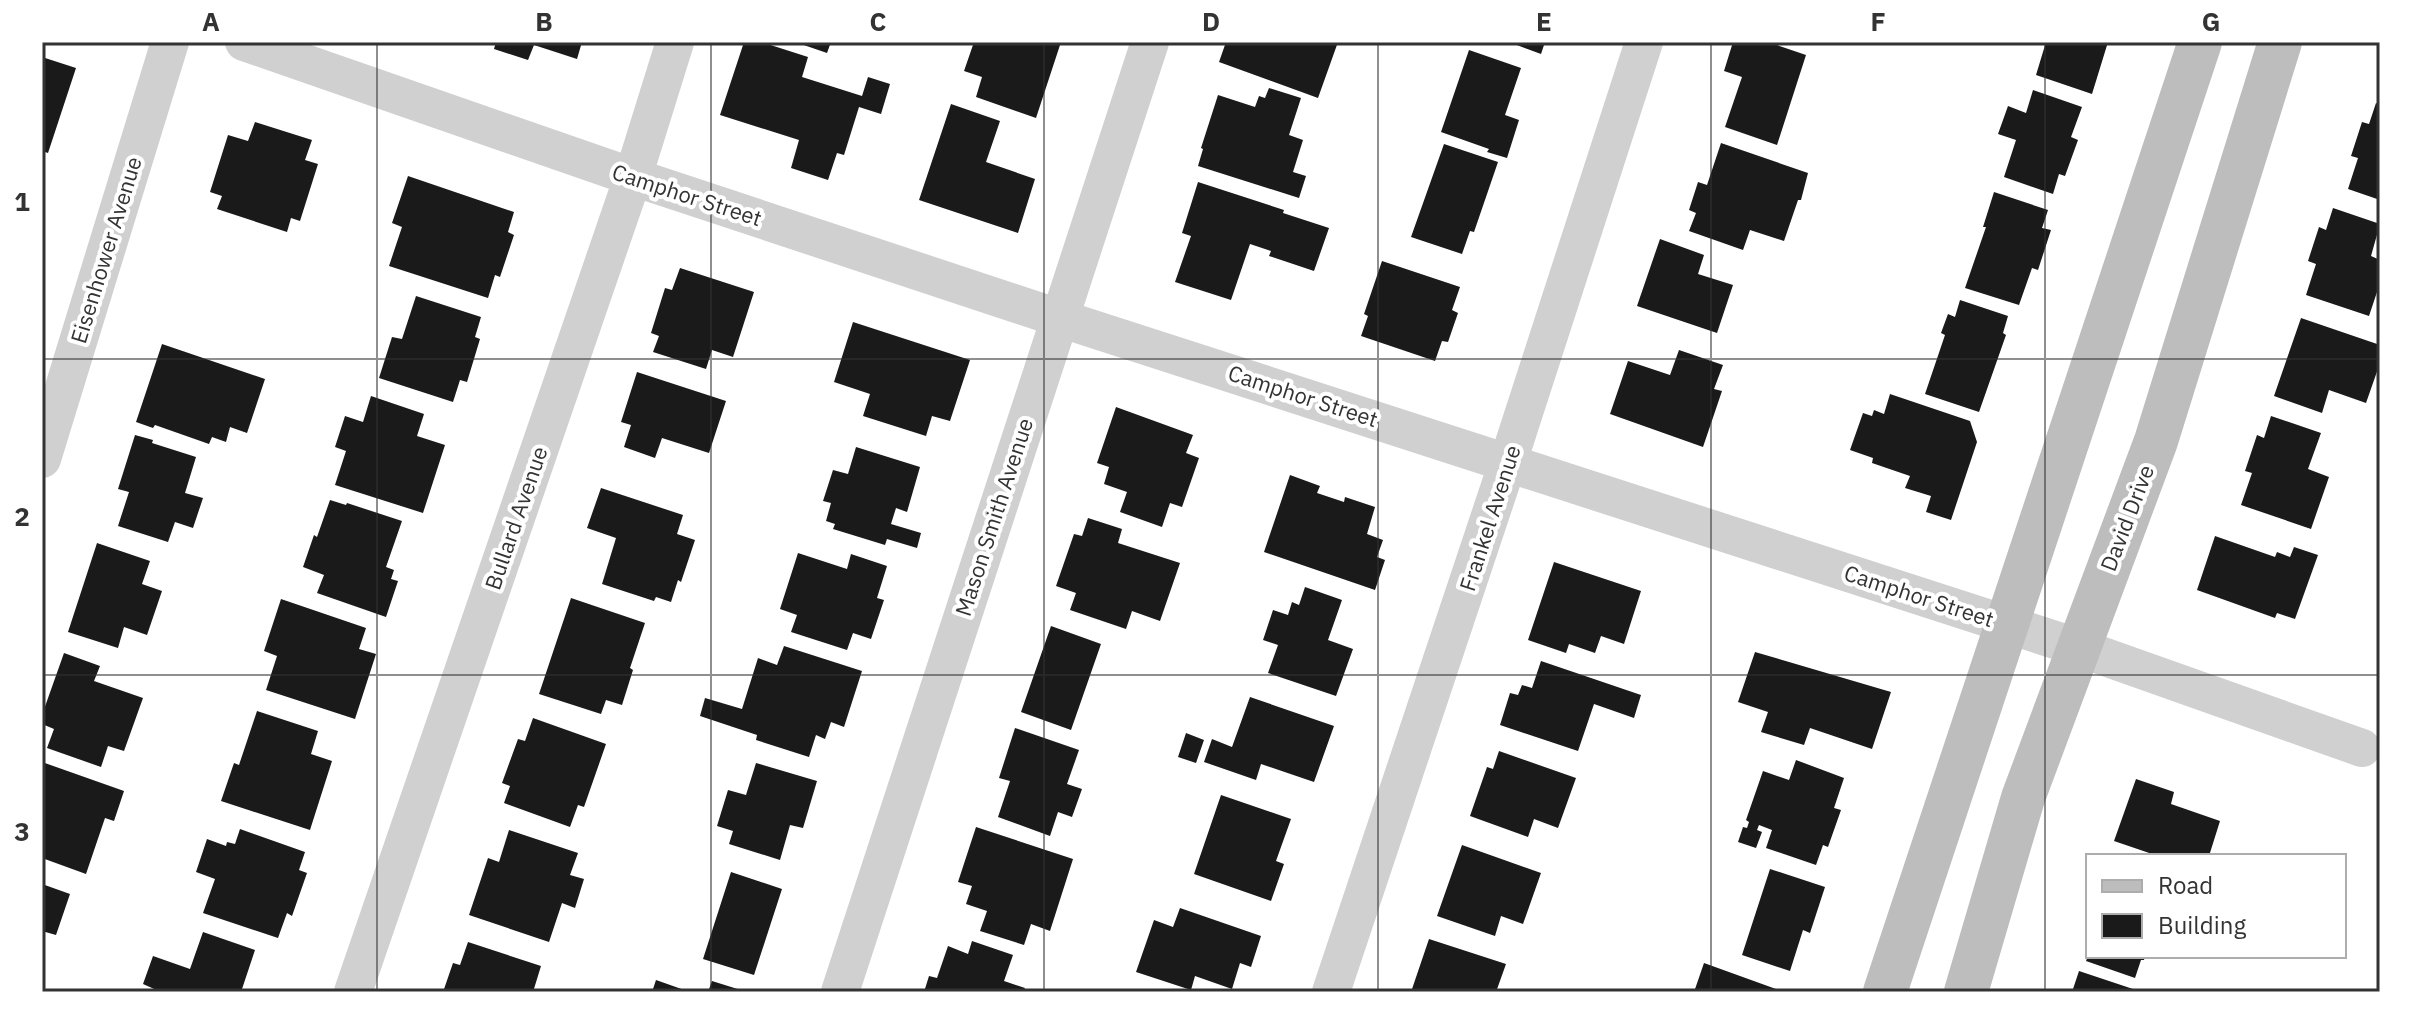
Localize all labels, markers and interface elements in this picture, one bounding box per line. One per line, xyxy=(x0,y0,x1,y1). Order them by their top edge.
text: A xyxy=(202,4,220,38)
text: B xyxy=(535,4,553,38)
text: C xyxy=(870,4,887,38)
text: D xyxy=(1202,4,1220,38)
text: E xyxy=(1536,4,1552,38)
text: F xyxy=(1870,4,1886,38)
text: G xyxy=(2202,4,2220,38)
street label: Eisenhower Avenue xyxy=(63,153,148,347)
street label: Camphor Street xyxy=(609,157,766,232)
text: 1 xyxy=(14,184,30,218)
street label: Camphor Street xyxy=(1225,358,1382,433)
street label: Mason Smith Avenue xyxy=(948,414,1039,620)
street label: Frankel Avenue xyxy=(1452,441,1527,595)
street label: Bullard Avenue xyxy=(477,442,554,593)
street label: David Drive xyxy=(2093,460,2160,575)
text: 2 xyxy=(14,499,30,533)
street label: Camphor Street xyxy=(1841,558,1998,633)
text: 3 xyxy=(14,814,30,848)
legend xyxy=(2086,854,2346,958)
text: Road xyxy=(2158,869,2213,901)
text: Building xyxy=(2158,909,2246,941)

